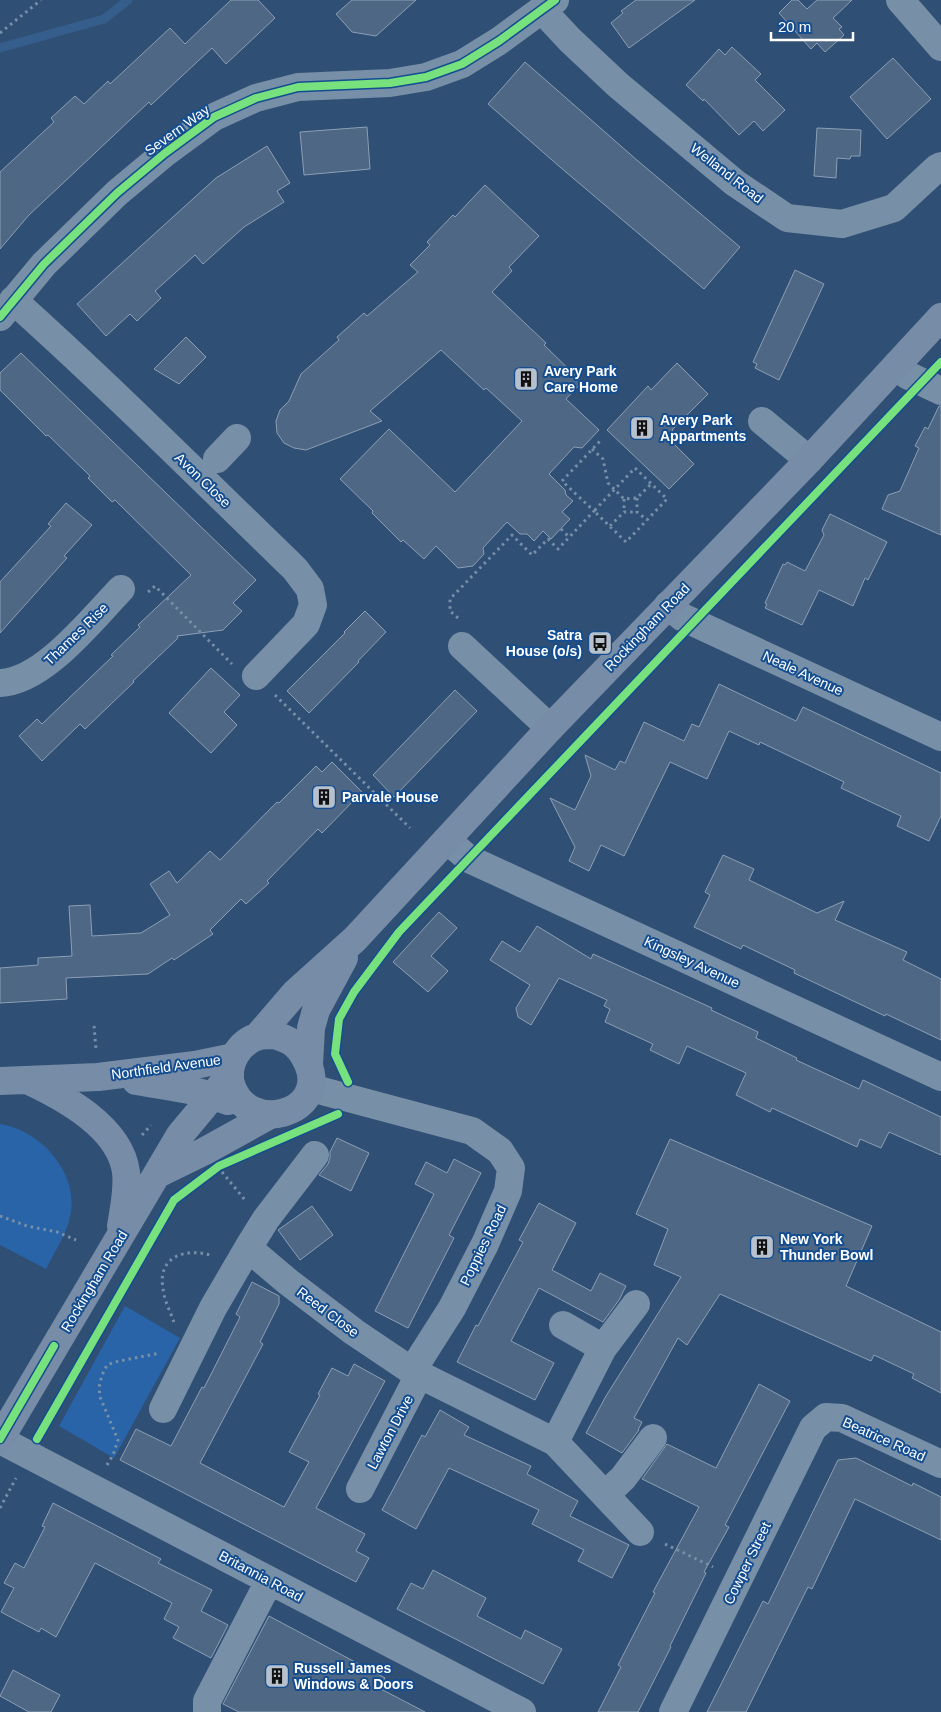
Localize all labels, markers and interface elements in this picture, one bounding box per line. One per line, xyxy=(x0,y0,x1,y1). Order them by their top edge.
scale bar xyxy=(771,10,854,42)
text: 20 m xyxy=(778,18,811,35)
street label: Severn Way xyxy=(142,101,212,159)
street label: Welland Road xyxy=(688,140,766,206)
place label: Avery Park Care Home xyxy=(544,363,618,395)
building icon: Avery Park Care Home xyxy=(513,366,539,392)
place label: Avery Park Appartments xyxy=(660,412,747,444)
building icon: Avery Park Appartments xyxy=(629,415,655,441)
street label: Avon Close xyxy=(172,449,234,511)
street label: Rockingham Road xyxy=(601,580,693,674)
street label: Thames Rise xyxy=(41,599,111,668)
place label: Satra House (o/s) xyxy=(506,627,582,659)
bus stop icon: Satra House (o/s) xyxy=(587,630,613,656)
street label: Neale Avenue xyxy=(760,647,846,699)
building icon: Parvale House xyxy=(311,784,337,810)
place label: Parvale House xyxy=(342,789,439,805)
street label: Kingsley Avenue xyxy=(642,933,742,991)
street label: Northfield Avenue xyxy=(110,1051,222,1083)
street label: Poppies Road xyxy=(457,1202,509,1288)
street label: Rockingham Road xyxy=(57,1228,131,1334)
place label: New York Thunder Bowl xyxy=(780,1231,873,1263)
building icon: New York Thunder Bowl xyxy=(749,1234,775,1260)
street label: Reed Close xyxy=(294,1284,362,1341)
street label: Lawton Drive xyxy=(364,1392,416,1472)
street label: Beatrice Road xyxy=(840,1414,928,1464)
street label: Cowper Street xyxy=(720,1519,774,1607)
street label: Britannia Road xyxy=(216,1547,306,1605)
place label: Russell James Windows & Doors xyxy=(294,1660,414,1692)
building icon: Russell James Windows & Doors xyxy=(264,1663,290,1689)

